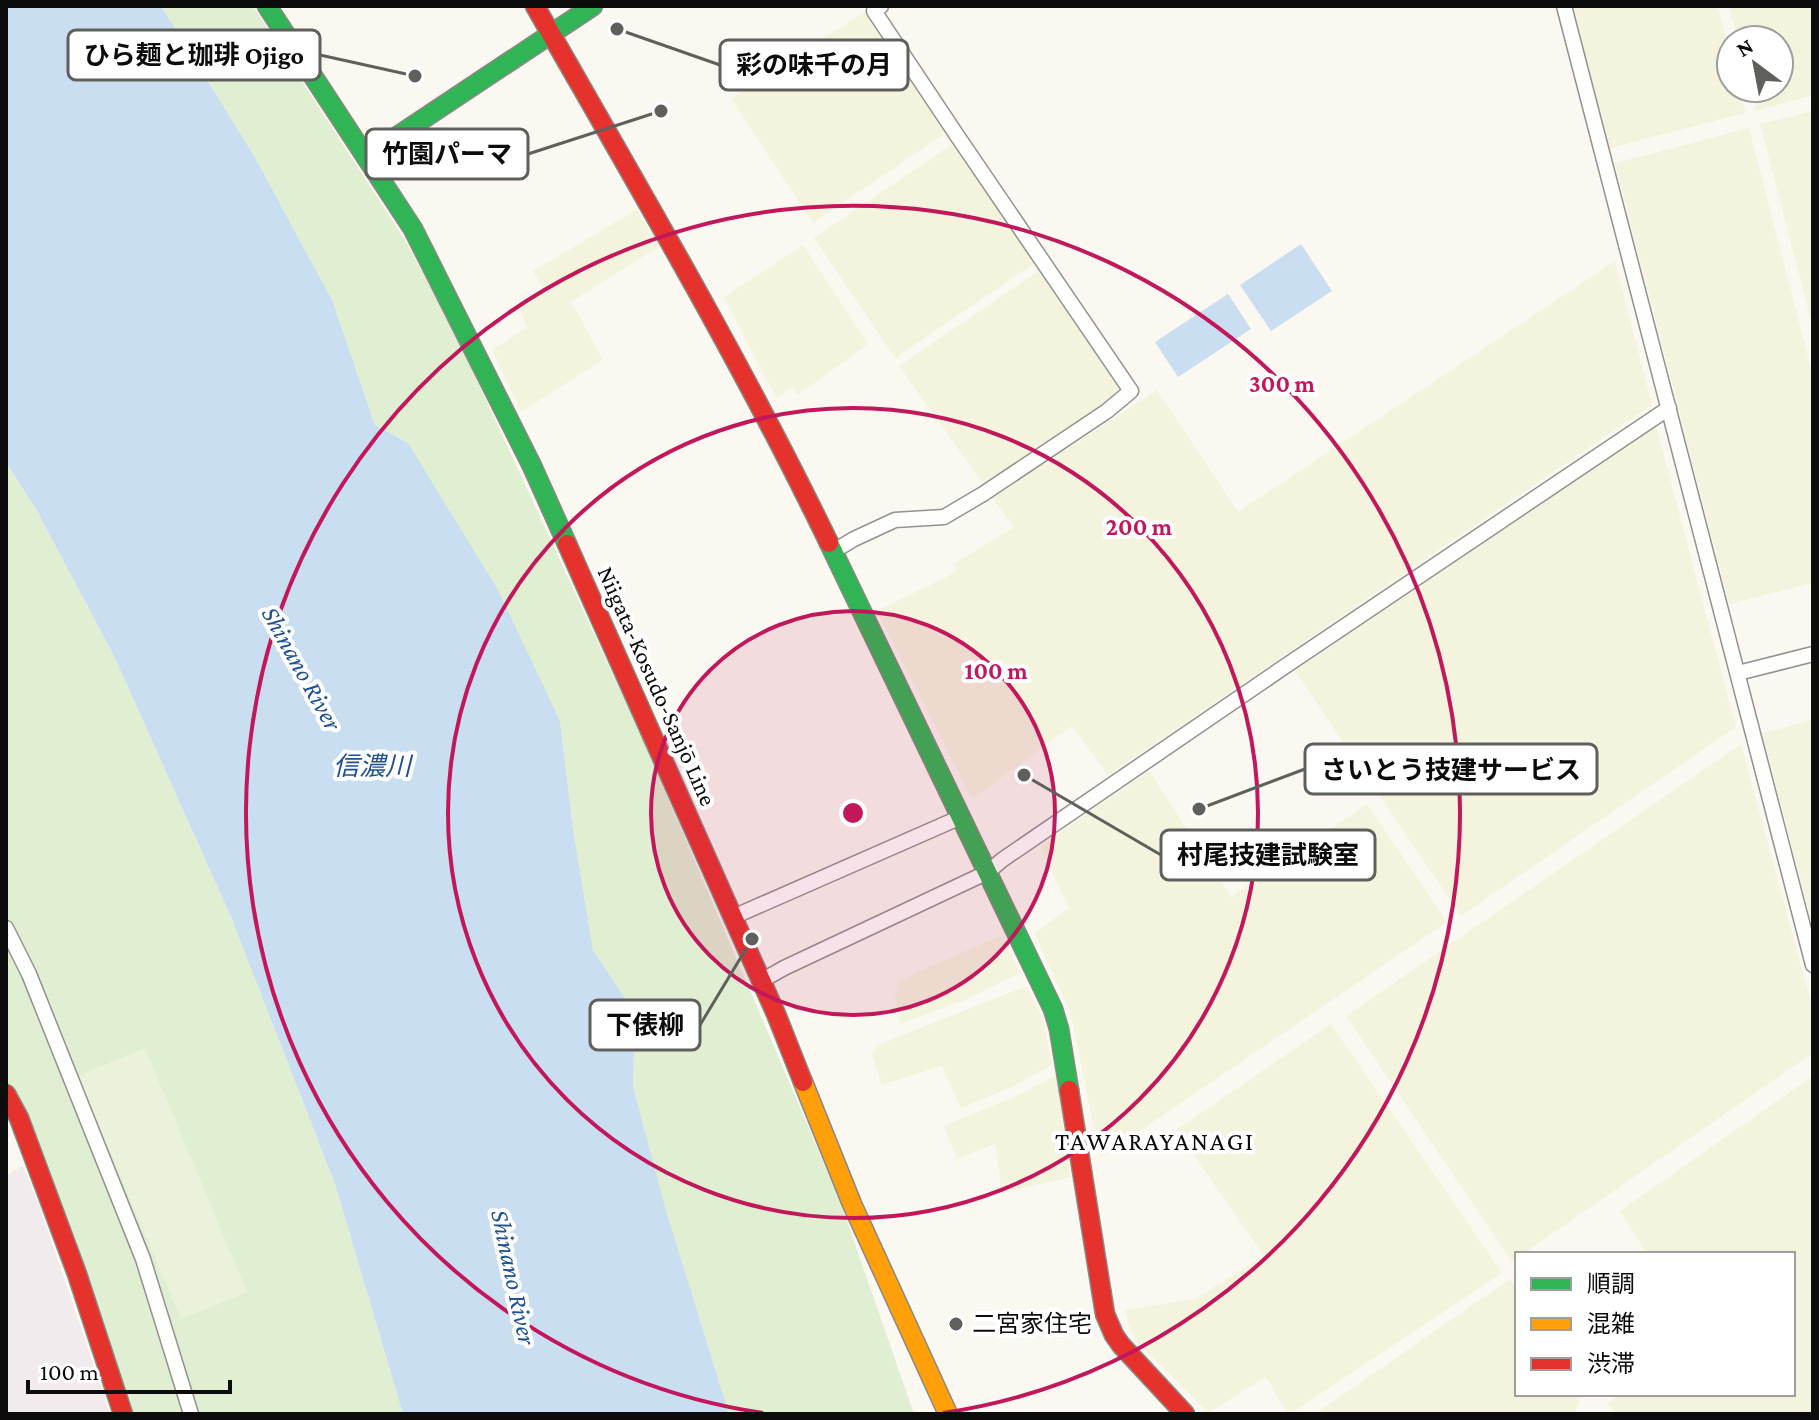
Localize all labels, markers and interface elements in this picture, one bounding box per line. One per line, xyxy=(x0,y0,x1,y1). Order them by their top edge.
north arrow xyxy=(1715,24,1795,104)
callout: ひら麺と珈琲 Ojigo xyxy=(68,30,320,80)
text: N xyxy=(1732,33,1758,62)
callout: 彩の味千の月 xyxy=(720,40,908,90)
text: ひら麺と珈琲 Ojigo xyxy=(84,41,304,70)
text: 彩の味千の月 xyxy=(736,51,892,80)
callout: 竹園パーマ xyxy=(366,129,528,179)
text: 竹園パーマ xyxy=(382,140,512,169)
text: 300 m xyxy=(1249,370,1316,397)
text: 200 m xyxy=(1106,513,1173,540)
street label: Niigata-Kosudo-Sanjō Line xyxy=(592,562,722,810)
water label: Shinano River xyxy=(256,601,348,736)
text: 100 m xyxy=(964,657,1028,684)
callout: さいとう技建サービス xyxy=(1305,744,1597,794)
water label: 信濃川 xyxy=(333,752,414,781)
text: さいとう技建サービス xyxy=(1321,756,1581,785)
centre of rings xyxy=(839,799,867,827)
callout: 村尾技建試験室 xyxy=(1161,830,1375,880)
text: 村尾技建試験室 xyxy=(1177,841,1359,870)
callout: 下俵柳 xyxy=(590,1000,700,1050)
text: 下俵柳 xyxy=(606,1011,684,1040)
district label: TAWARAYANAGI xyxy=(1055,1127,1255,1156)
water label: Shinano River xyxy=(485,1207,542,1348)
legend xyxy=(1515,1252,1795,1396)
text: 順調 xyxy=(1587,1270,1635,1297)
place label: 二宮家住宅 xyxy=(972,1310,1092,1337)
text: 混雑 xyxy=(1587,1310,1635,1337)
marker: 二宮家住宅 xyxy=(947,1315,965,1333)
scale bar xyxy=(28,1344,230,1394)
text: 渋滞 xyxy=(1587,1350,1635,1377)
text: 100 m xyxy=(40,1358,99,1385)

